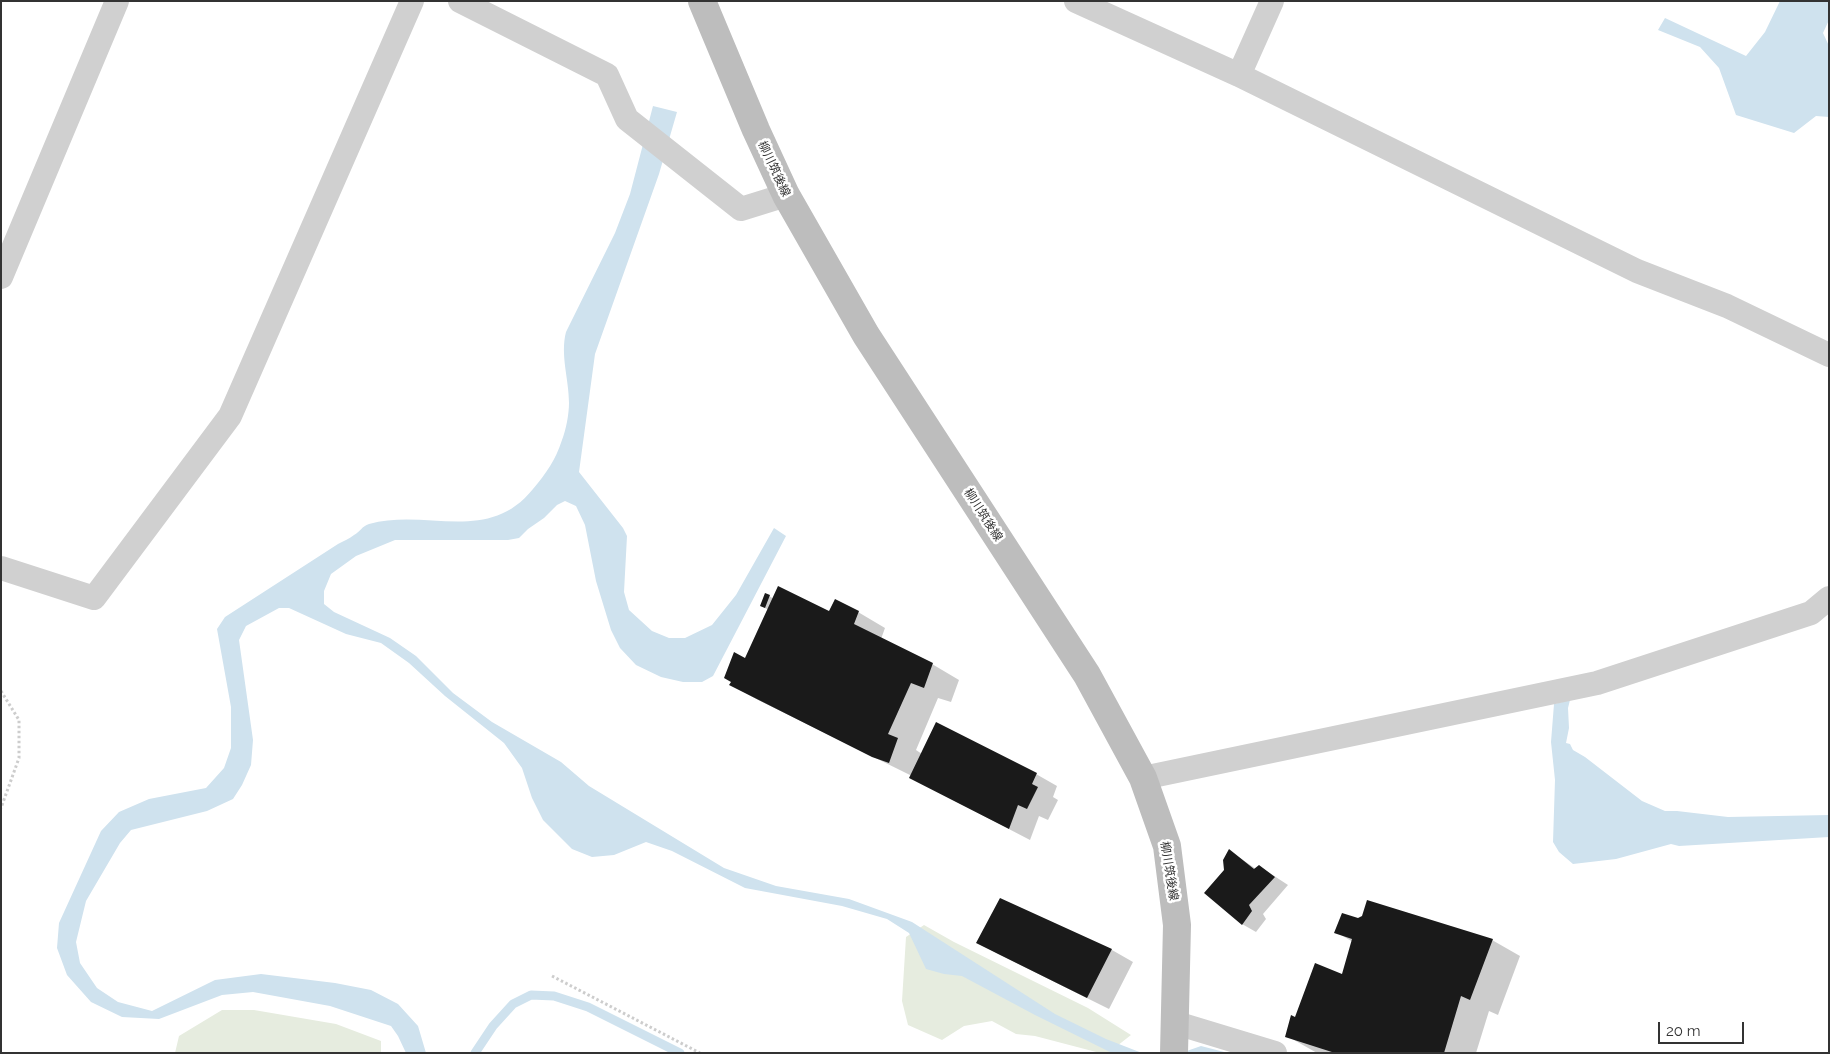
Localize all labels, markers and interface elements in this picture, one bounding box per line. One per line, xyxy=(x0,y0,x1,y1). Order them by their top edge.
street label: 柳川筑後線 xyxy=(755,139,793,199)
street label: 柳川筑後線 xyxy=(961,486,1005,544)
street label: 柳川筑後線 xyxy=(1157,840,1181,902)
scale bar xyxy=(1660,1012,1746,1044)
text: 20 m xyxy=(1666,1022,1701,1040)

